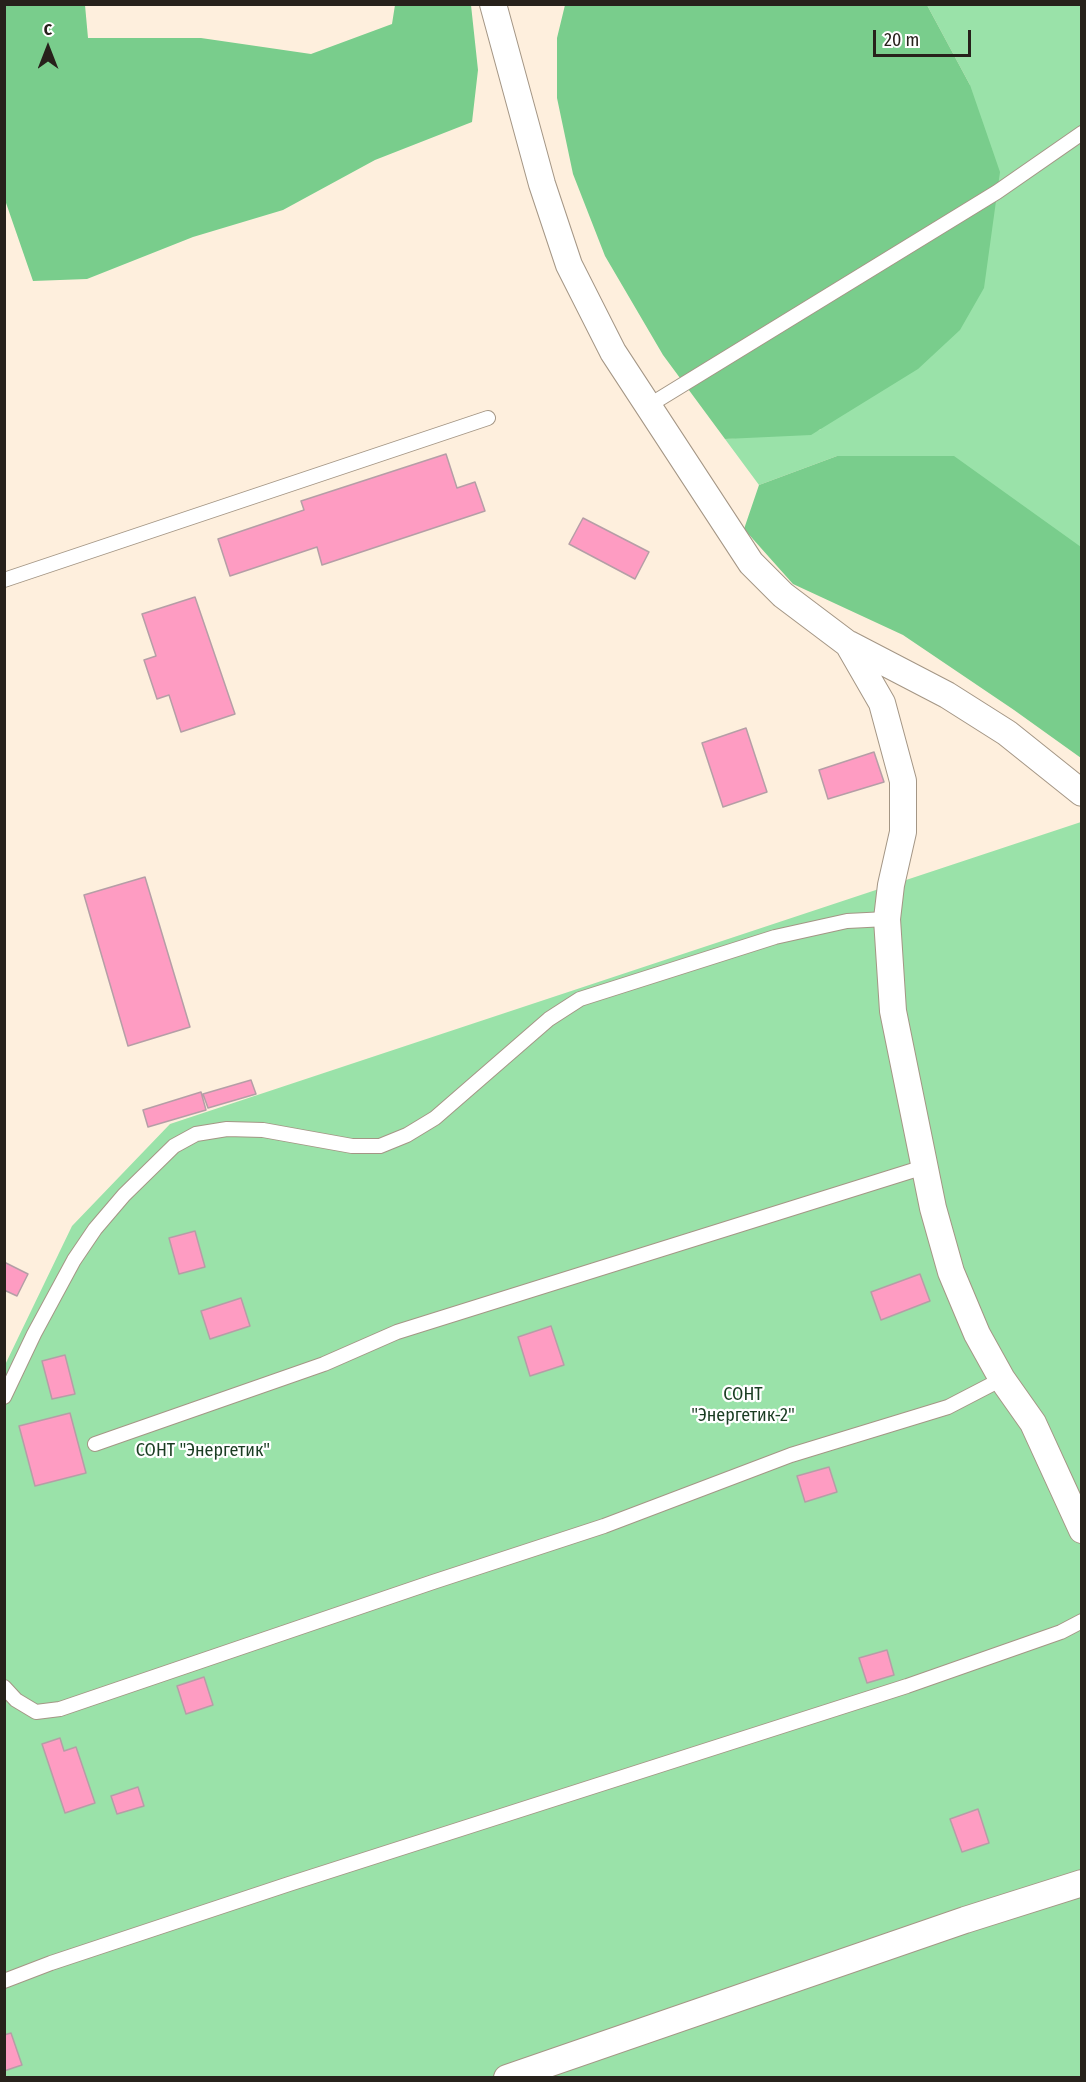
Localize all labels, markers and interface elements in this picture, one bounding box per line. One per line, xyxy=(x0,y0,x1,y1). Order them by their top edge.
north arrow xyxy=(18,18,78,78)
scale bar xyxy=(876,18,974,56)
text: С xyxy=(44,20,52,39)
text: 20 m xyxy=(884,29,919,51)
park label: СОНТ "Энергетик-2" xyxy=(691,1384,795,1426)
park label: СОНТ "Энергетик" xyxy=(136,1440,270,1462)

